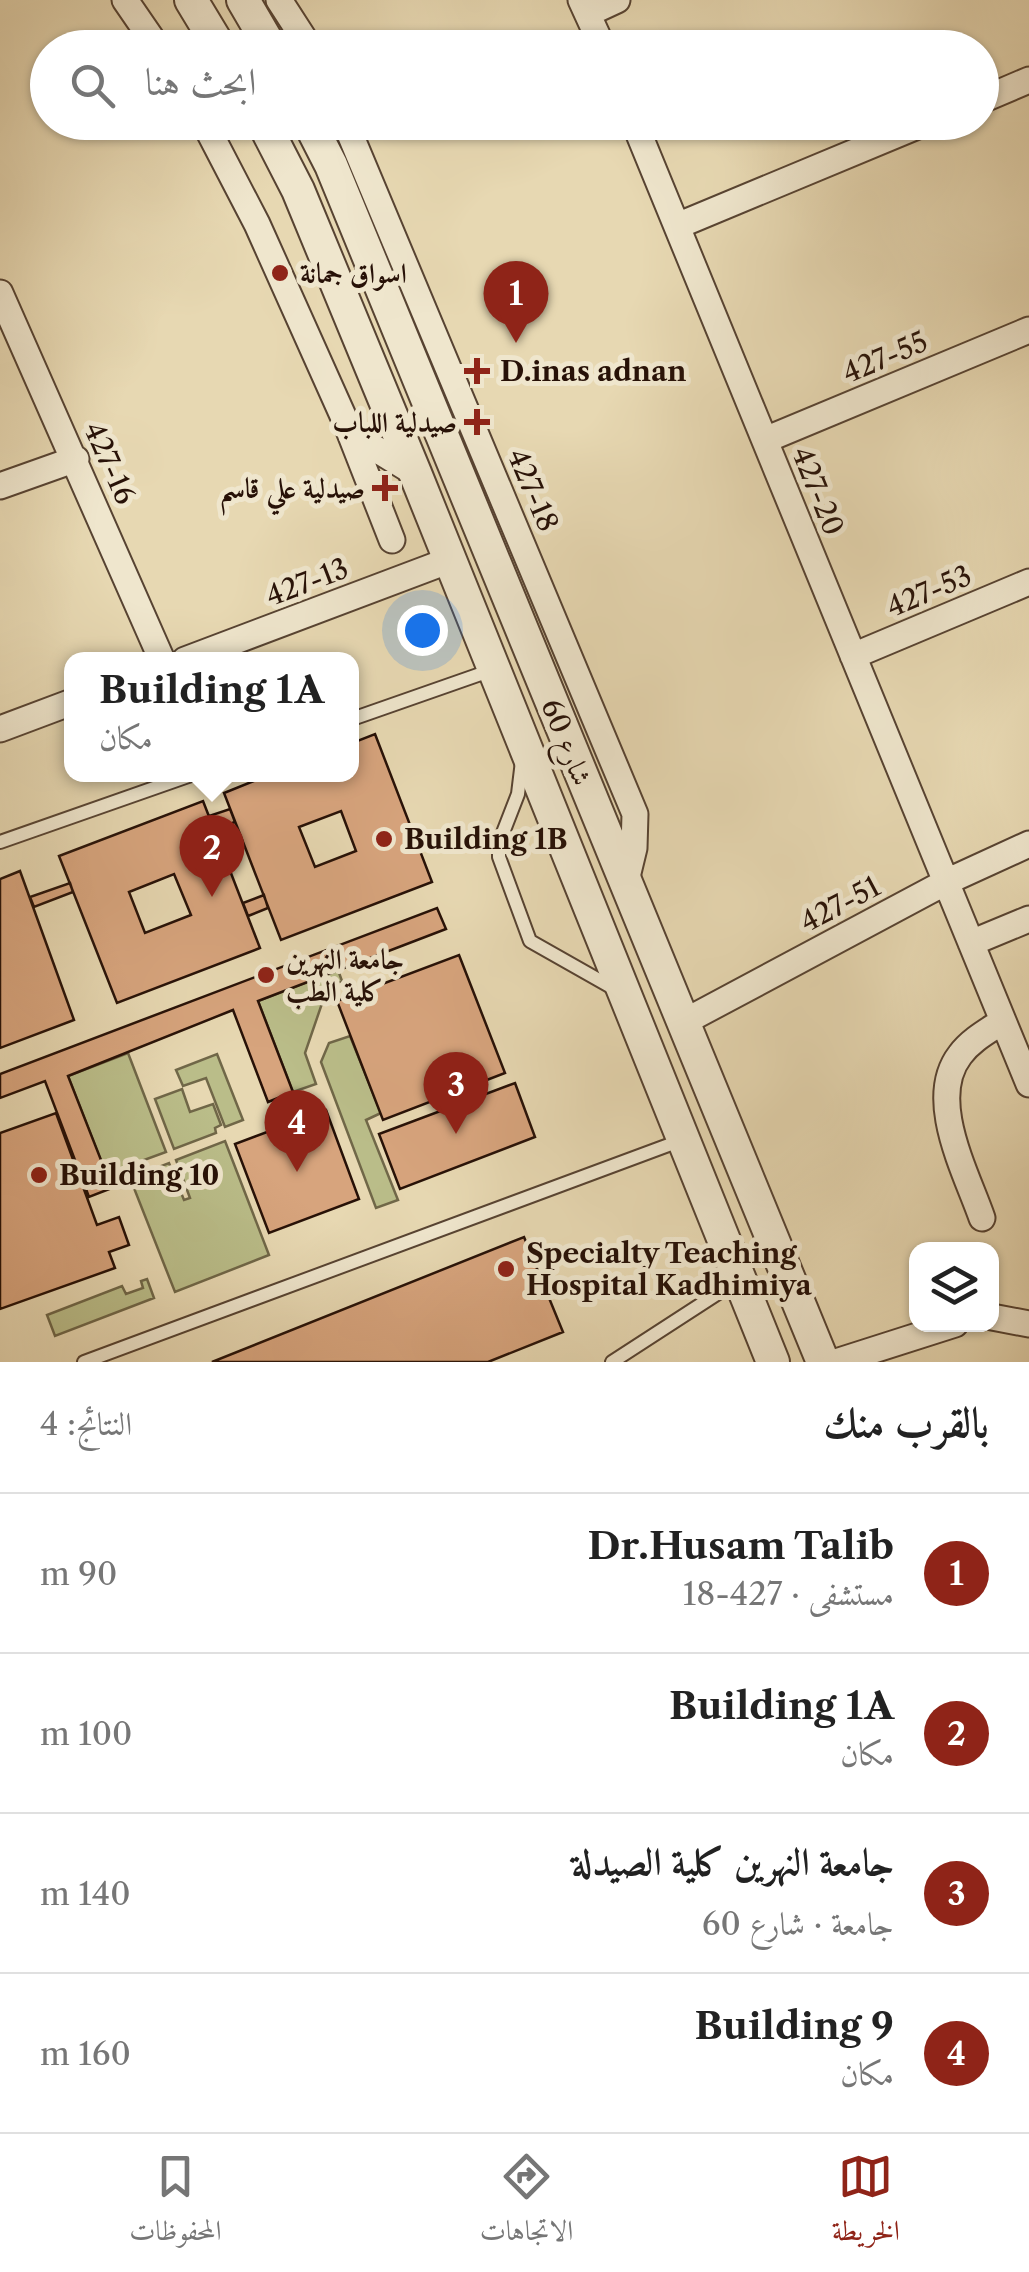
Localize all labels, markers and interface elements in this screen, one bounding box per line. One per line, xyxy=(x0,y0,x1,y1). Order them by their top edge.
search box xyxy=(30,30,999,140)
icon: search xyxy=(65,58,120,113)
text: ابحث هنا xyxy=(145,58,256,105)
place label: اسواق جمانة xyxy=(300,256,407,291)
pin: 1 xyxy=(484,260,548,343)
marker: اسواق جمانة xyxy=(269,262,291,284)
street label: 427-55 xyxy=(838,324,932,390)
place label: D.inas adnan xyxy=(500,354,686,388)
marker: D.inas adnan xyxy=(464,358,490,384)
place label: صيدلية اللباب xyxy=(332,405,457,440)
marker: صيدلية اللباب xyxy=(466,411,488,433)
street label: 427-16 xyxy=(77,417,143,509)
street label: 427-20 xyxy=(785,442,851,540)
street label: 427-18 xyxy=(500,444,566,536)
place label: صيدلية علي قاسم xyxy=(219,471,365,516)
marker: صيدلية علي قاسم xyxy=(374,477,396,499)
street label: 427-13 xyxy=(261,551,353,613)
street label: 427-53 xyxy=(881,558,977,624)
your location xyxy=(397,605,448,656)
popup xyxy=(64,652,359,782)
text: Building 1A xyxy=(99,666,324,713)
street label: شارع 60 xyxy=(528,694,600,793)
text: مكان xyxy=(99,718,153,757)
pin: 2 xyxy=(180,814,244,897)
place label: Building 1B xyxy=(404,822,568,856)
marker: Building 1B xyxy=(373,828,395,850)
street label: 427-51 xyxy=(794,869,886,939)
place label: جامعة النهرين كلية الطب xyxy=(286,942,404,1010)
marker: جامعة النهرين كلية الطب xyxy=(255,964,277,986)
pin: 3 xyxy=(424,1052,488,1134)
pin: 4 xyxy=(264,1090,330,1172)
place label: Building 10 xyxy=(59,1158,219,1192)
marker: Building 10 xyxy=(28,1164,50,1186)
place label: Specialty Teaching Hospital Kadhimiya xyxy=(526,1236,813,1302)
map controls xyxy=(909,1242,999,1332)
button: layers xyxy=(909,1242,999,1332)
marker: Specialty Teaching Hospital Kadhimiya xyxy=(495,1258,517,1280)
text: بالقرب منك xyxy=(823,1396,989,1448)
text: النتائج: 4 xyxy=(40,1404,132,1443)
text: Dr.Husam Talib xyxy=(587,1522,894,1569)
text: 90 m xyxy=(40,1554,117,1593)
text: 1 xyxy=(949,1554,964,1593)
text: مستشفى · 427-18 xyxy=(683,1574,894,1613)
text: Building 1A xyxy=(669,1682,894,1729)
text: 100 m xyxy=(40,1714,132,1753)
text: 2 xyxy=(947,1714,966,1753)
text: مكان xyxy=(840,1734,894,1773)
text: جامعة النهرين كلية الصيدلة xyxy=(572,1838,894,1885)
text: 140 m xyxy=(40,1874,131,1913)
text: 3 xyxy=(947,1874,966,1913)
text: جامعة · شارع 60 xyxy=(702,1904,894,1943)
text: Building 9 xyxy=(695,2002,894,2049)
text: 160 m xyxy=(40,2034,131,2073)
text: 4 xyxy=(947,2034,966,2073)
text: مكان xyxy=(840,2054,894,2093)
tab: المحفوظات xyxy=(129,2149,221,2258)
tab: الاتجاهات xyxy=(480,2149,573,2258)
tab: الخريطة xyxy=(832,2149,900,2258)

